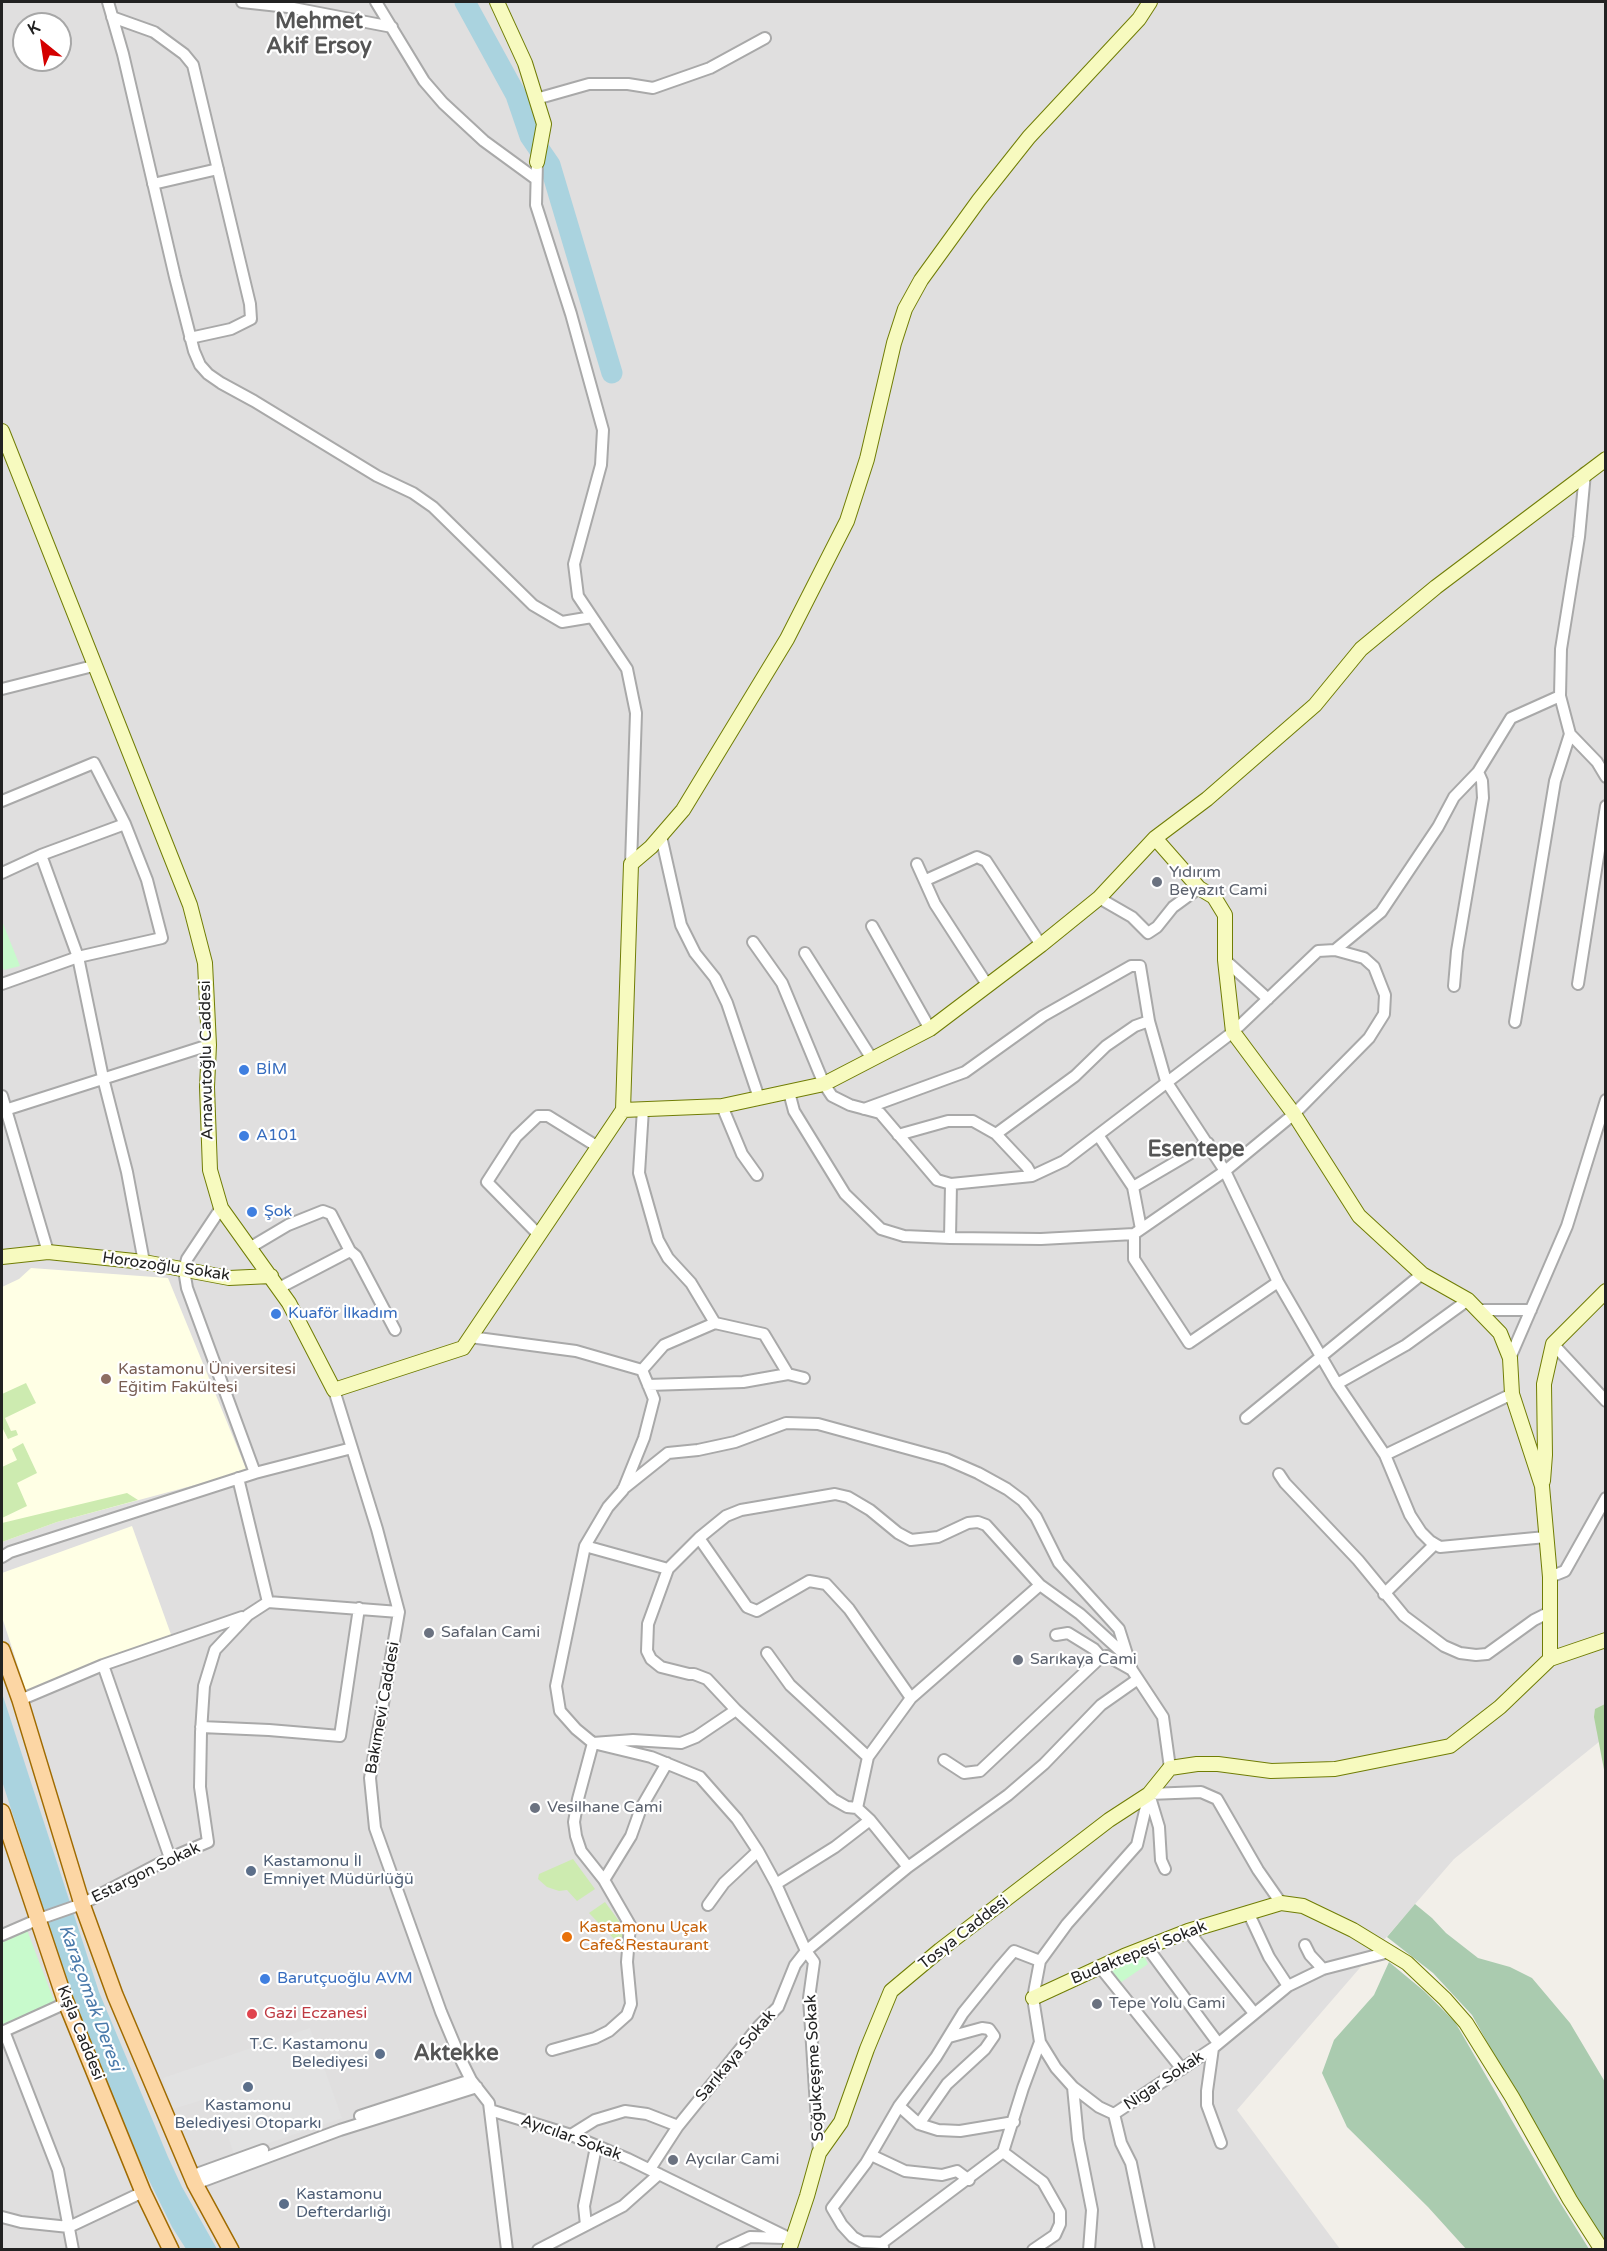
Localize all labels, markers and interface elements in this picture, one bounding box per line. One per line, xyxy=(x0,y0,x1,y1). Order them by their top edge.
district label: Mehmet Akif Ersoy xyxy=(266,9,372,60)
north arrow xyxy=(12,12,72,72)
text: K xyxy=(24,17,44,39)
place label: Yıdırım Beyazıt Cami xyxy=(1169,863,1267,901)
marker: Yıdırım Beyazıt Cami xyxy=(1150,875,1164,889)
street label: Arnavutoğlu Caddesi xyxy=(196,980,218,1140)
place label: BİM xyxy=(256,1060,287,1080)
marker: BİM xyxy=(237,1063,251,1077)
place label: A101 xyxy=(256,1126,298,1146)
marker: A101 xyxy=(237,1129,251,1143)
district label: Esentepe xyxy=(1147,1137,1245,1163)
place label: Şok xyxy=(264,1202,292,1222)
marker: Şok xyxy=(245,1205,259,1219)
street label: Horozoğlu Sokak xyxy=(101,1249,231,1285)
place label: Kuaför İlkadım xyxy=(288,1304,398,1324)
marker: Kuaför İlkadım xyxy=(269,1307,283,1321)
place label: Kastamonu Üniversitesi Eğitim Fakültesi xyxy=(118,1360,296,1398)
marker: Kastamonu Üniversitesi Eğitim Fakültesi xyxy=(99,1372,113,1386)
place label: Safalan Cami xyxy=(441,1623,540,1643)
marker: Safalan Cami xyxy=(422,1626,436,1640)
street label: Bakımevi Caddesi xyxy=(362,1640,404,1776)
place label: Sarıkaya Cami xyxy=(1030,1650,1137,1670)
marker: Sarıkaya Cami xyxy=(1011,1653,1025,1667)
place label: Vesilhane Cami xyxy=(547,1798,662,1818)
marker: Vesilhane Cami xyxy=(528,1801,542,1815)
street label: Estargon Sokak xyxy=(89,1838,203,1908)
place label: Kastamonu İl Emniyet Müdürlüğü xyxy=(263,1852,414,1890)
marker: Kastamonu İl Emniyet Müdürlüğü xyxy=(244,1864,258,1878)
street label: Tosya Caddesi xyxy=(915,1892,1013,1974)
street label: Budaktepesi Sokak xyxy=(1068,1917,1210,1989)
place label: Kastamonu Uçak Cafe&Restaurant xyxy=(579,1918,709,1956)
water label: Karaçomak Deresi xyxy=(54,1922,126,2074)
marker: Kastamonu Uçak Cafe&Restaurant xyxy=(560,1930,574,1944)
place label: Barutçuoğlu AVM xyxy=(277,1969,413,1989)
marker: Barutçuoğlu AVM xyxy=(258,1972,272,1986)
street label: Kışla Caddesi xyxy=(52,1983,108,2083)
street label: Soğukçeşme Sokak xyxy=(802,1994,828,2142)
place label: Tepe Yolu Cami xyxy=(1109,1994,1226,2014)
marker: Tepe Yolu Cami xyxy=(1090,1997,1104,2011)
place label: Gazi Eczanesi xyxy=(264,2004,367,2024)
street label: Sarıkaya Sokak xyxy=(692,2006,780,2106)
marker: Gazi Eczanesi xyxy=(245,2007,259,2021)
place label: T.C. Kastamonu Belediyesi xyxy=(250,2035,368,2073)
district label: Aktekke xyxy=(413,2041,499,2067)
marker: T.C. Kastamonu Belediyesi xyxy=(373,2047,387,2061)
street label: Nigar Sokak xyxy=(1121,2047,1207,2115)
marker: Kastamonu Belediyesi Otoparkı xyxy=(241,2080,255,2094)
place label: Kastamonu Belediyesi Otoparkı xyxy=(174,2096,322,2134)
street label: Ayıcılar Sokak xyxy=(518,2111,624,2165)
place label: Aycılar Cami xyxy=(685,2150,779,2170)
marker: Aycılar Cami xyxy=(666,2153,680,2167)
place label: Kastamonu Defterdarlığı xyxy=(296,2185,391,2223)
marker: Kastamonu Defterdarlığı xyxy=(277,2197,291,2211)

